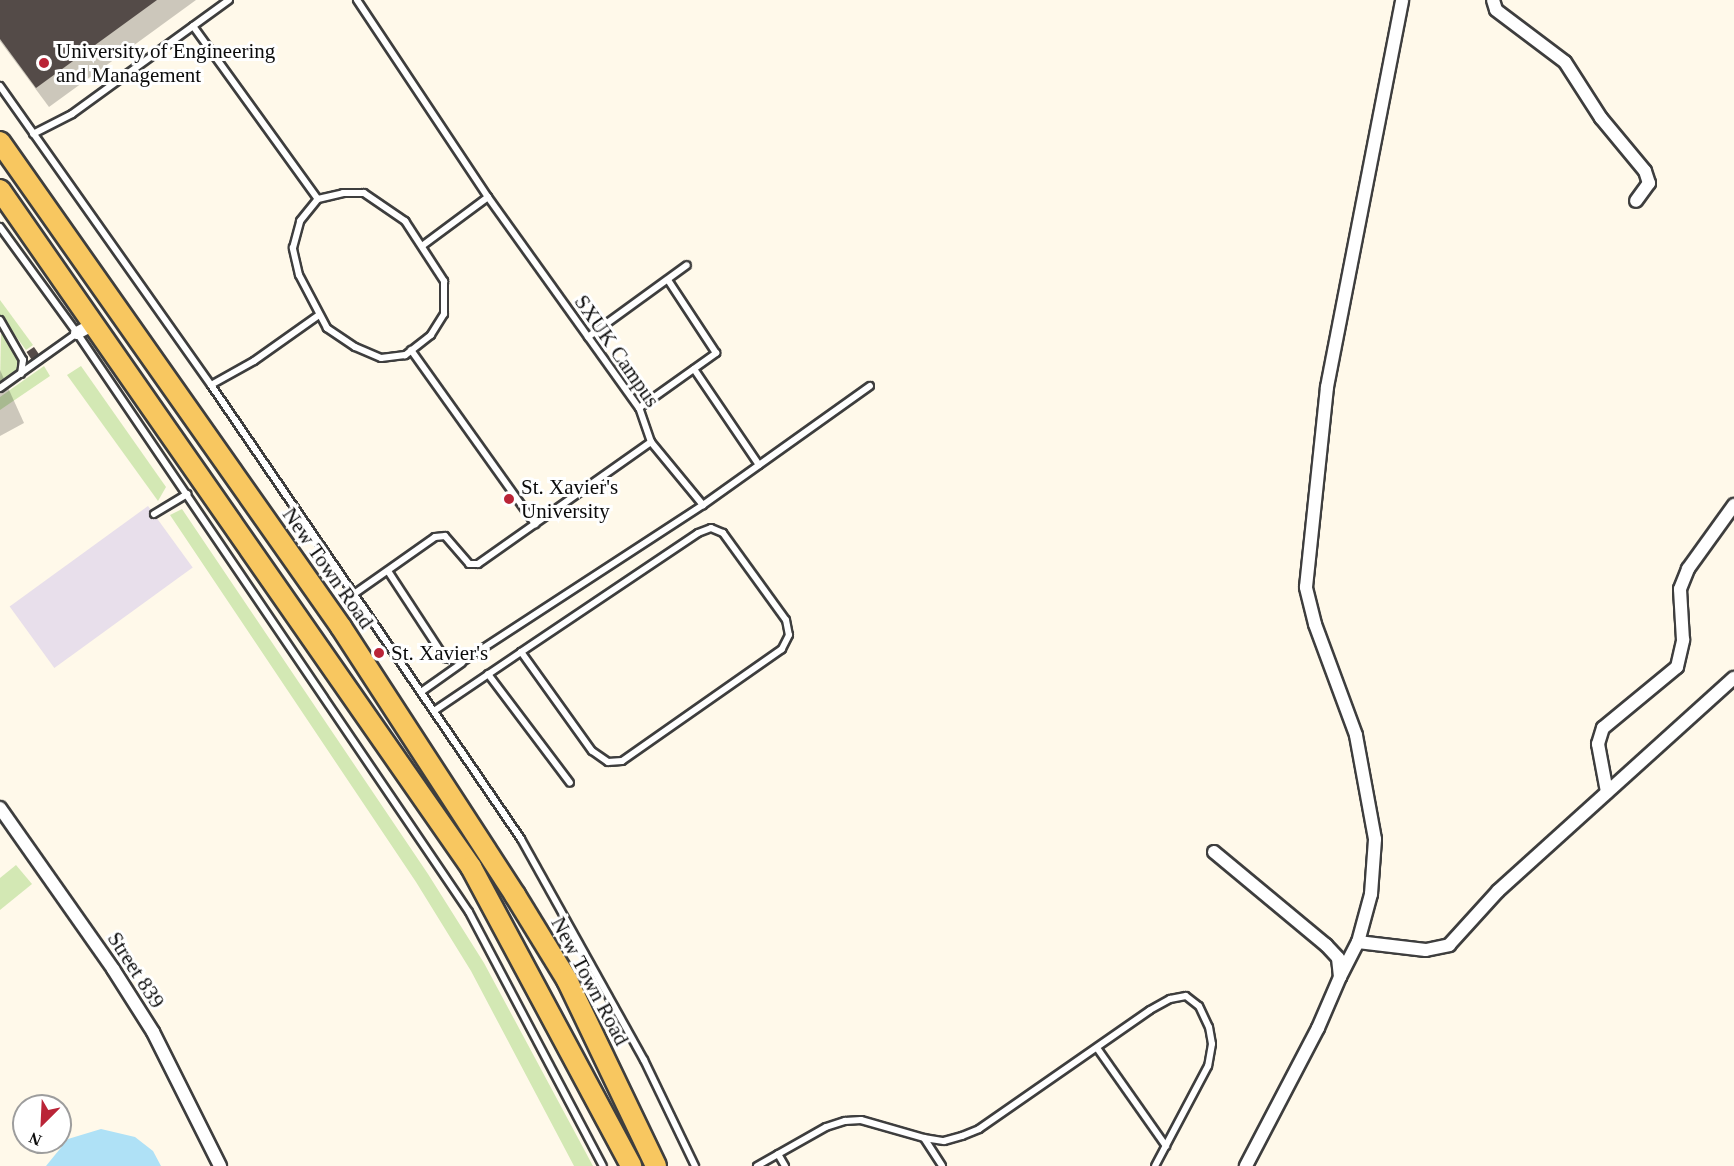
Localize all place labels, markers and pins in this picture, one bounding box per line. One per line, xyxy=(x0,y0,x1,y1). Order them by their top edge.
place label: University of Engineering and Management xyxy=(56,38,275,88)
marker: University of Engineering and Management xyxy=(37,56,51,70)
place label: St. Xavier's University xyxy=(521,474,618,524)
marker: St. Xavier's University xyxy=(502,492,516,506)
place label: St. Xavier's xyxy=(391,640,488,666)
marker: St. Xavier's xyxy=(372,646,386,660)

